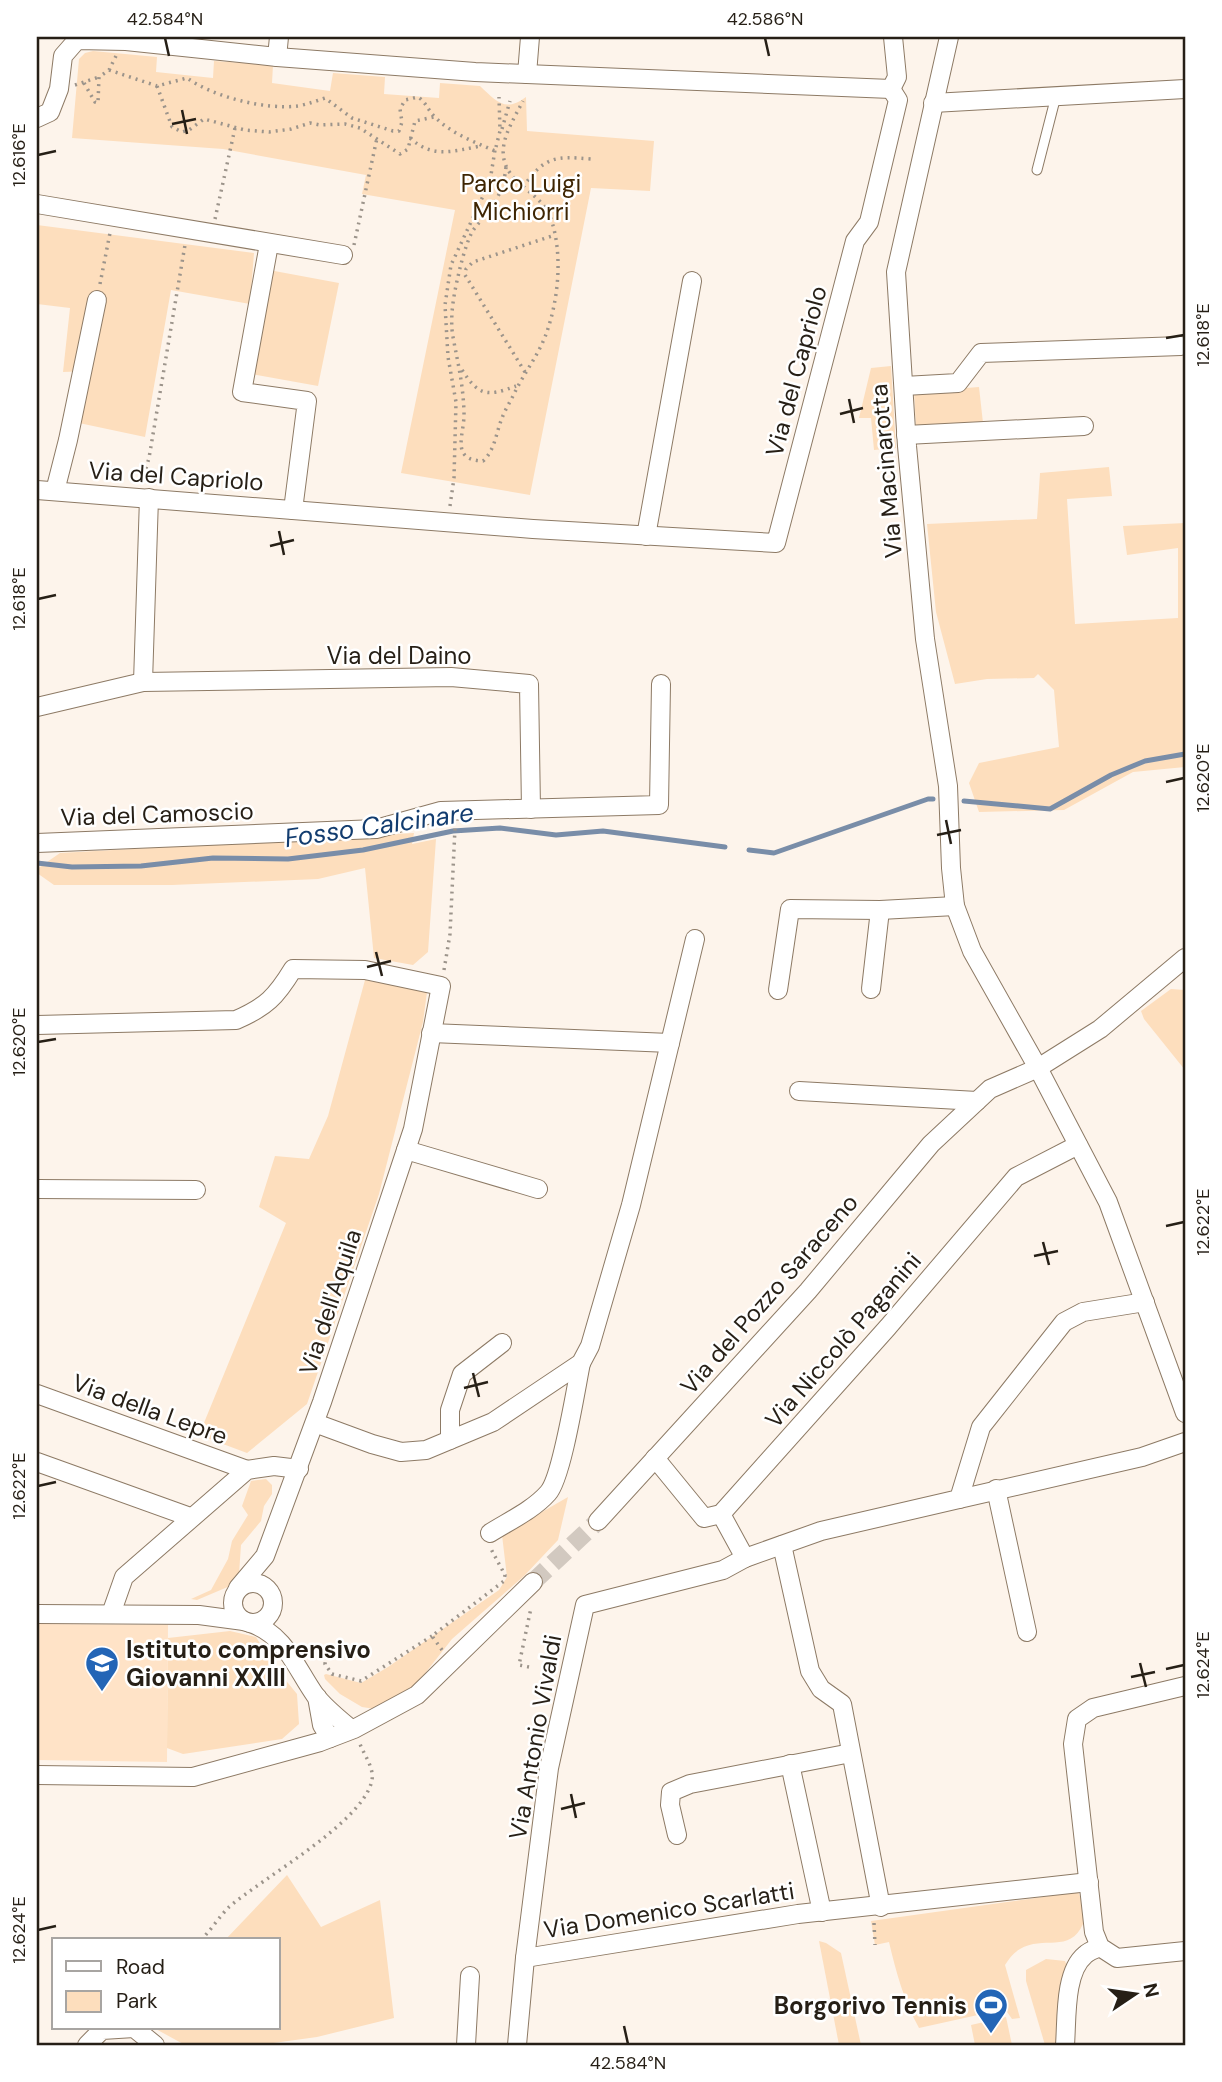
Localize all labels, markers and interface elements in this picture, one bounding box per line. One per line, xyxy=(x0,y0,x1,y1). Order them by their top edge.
text: 42.584°N xyxy=(127,7,203,31)
text: 42.586°N xyxy=(727,7,803,31)
text: 12.616°E xyxy=(7,123,31,187)
park label: Parco Luigi Michiorri xyxy=(461,168,581,227)
street label: Via del Capriolo xyxy=(758,282,834,460)
text: 12.618°E xyxy=(1191,303,1215,367)
street label: Via Macinarotta xyxy=(863,383,909,559)
street label: Via del Capriolo xyxy=(87,454,265,498)
text: 12.618°E xyxy=(7,567,31,631)
street label: Via del Daino xyxy=(326,640,472,671)
text: 12.620°E xyxy=(1191,744,1215,812)
street label: Via del Camoscio xyxy=(60,795,254,833)
water label: Fosso Calcinare xyxy=(282,795,476,855)
text: 12.620°E xyxy=(7,1008,31,1076)
street label: Via del Pozzo Saraceno xyxy=(673,1187,865,1401)
text: 12.622°E xyxy=(1191,1189,1215,1255)
street label: Via dell'Aquila xyxy=(292,1225,368,1379)
street label: Via Niccolò Paganini xyxy=(758,1246,928,1434)
street label: Via della Lepre xyxy=(68,1367,232,1451)
text: 12.622°E xyxy=(7,1453,31,1519)
text: 12.624°E xyxy=(1191,1631,1215,1699)
street label: Via Antonio Vivaldi xyxy=(502,1632,568,1842)
place label: Istituto comprensivo Giovanni XXIII xyxy=(126,1634,371,1693)
school or university icon: Istituto comprensivo Giovanni XXIII xyxy=(83,1644,121,1693)
street label: Via Domenico Scarlatti xyxy=(542,1875,796,1945)
text: 12.624°E xyxy=(7,1896,31,1964)
legend xyxy=(52,1938,280,2030)
text: Road xyxy=(116,1953,165,1981)
north arrow xyxy=(1100,1960,1170,2030)
text: N xyxy=(1137,1981,1165,2000)
sports icon: Borgorivo Tennis xyxy=(972,1986,1010,2035)
text: Park xyxy=(116,1987,158,2015)
place label: Borgorivo Tennis xyxy=(774,1990,967,2021)
text: 42.584°N xyxy=(590,2051,666,2075)

